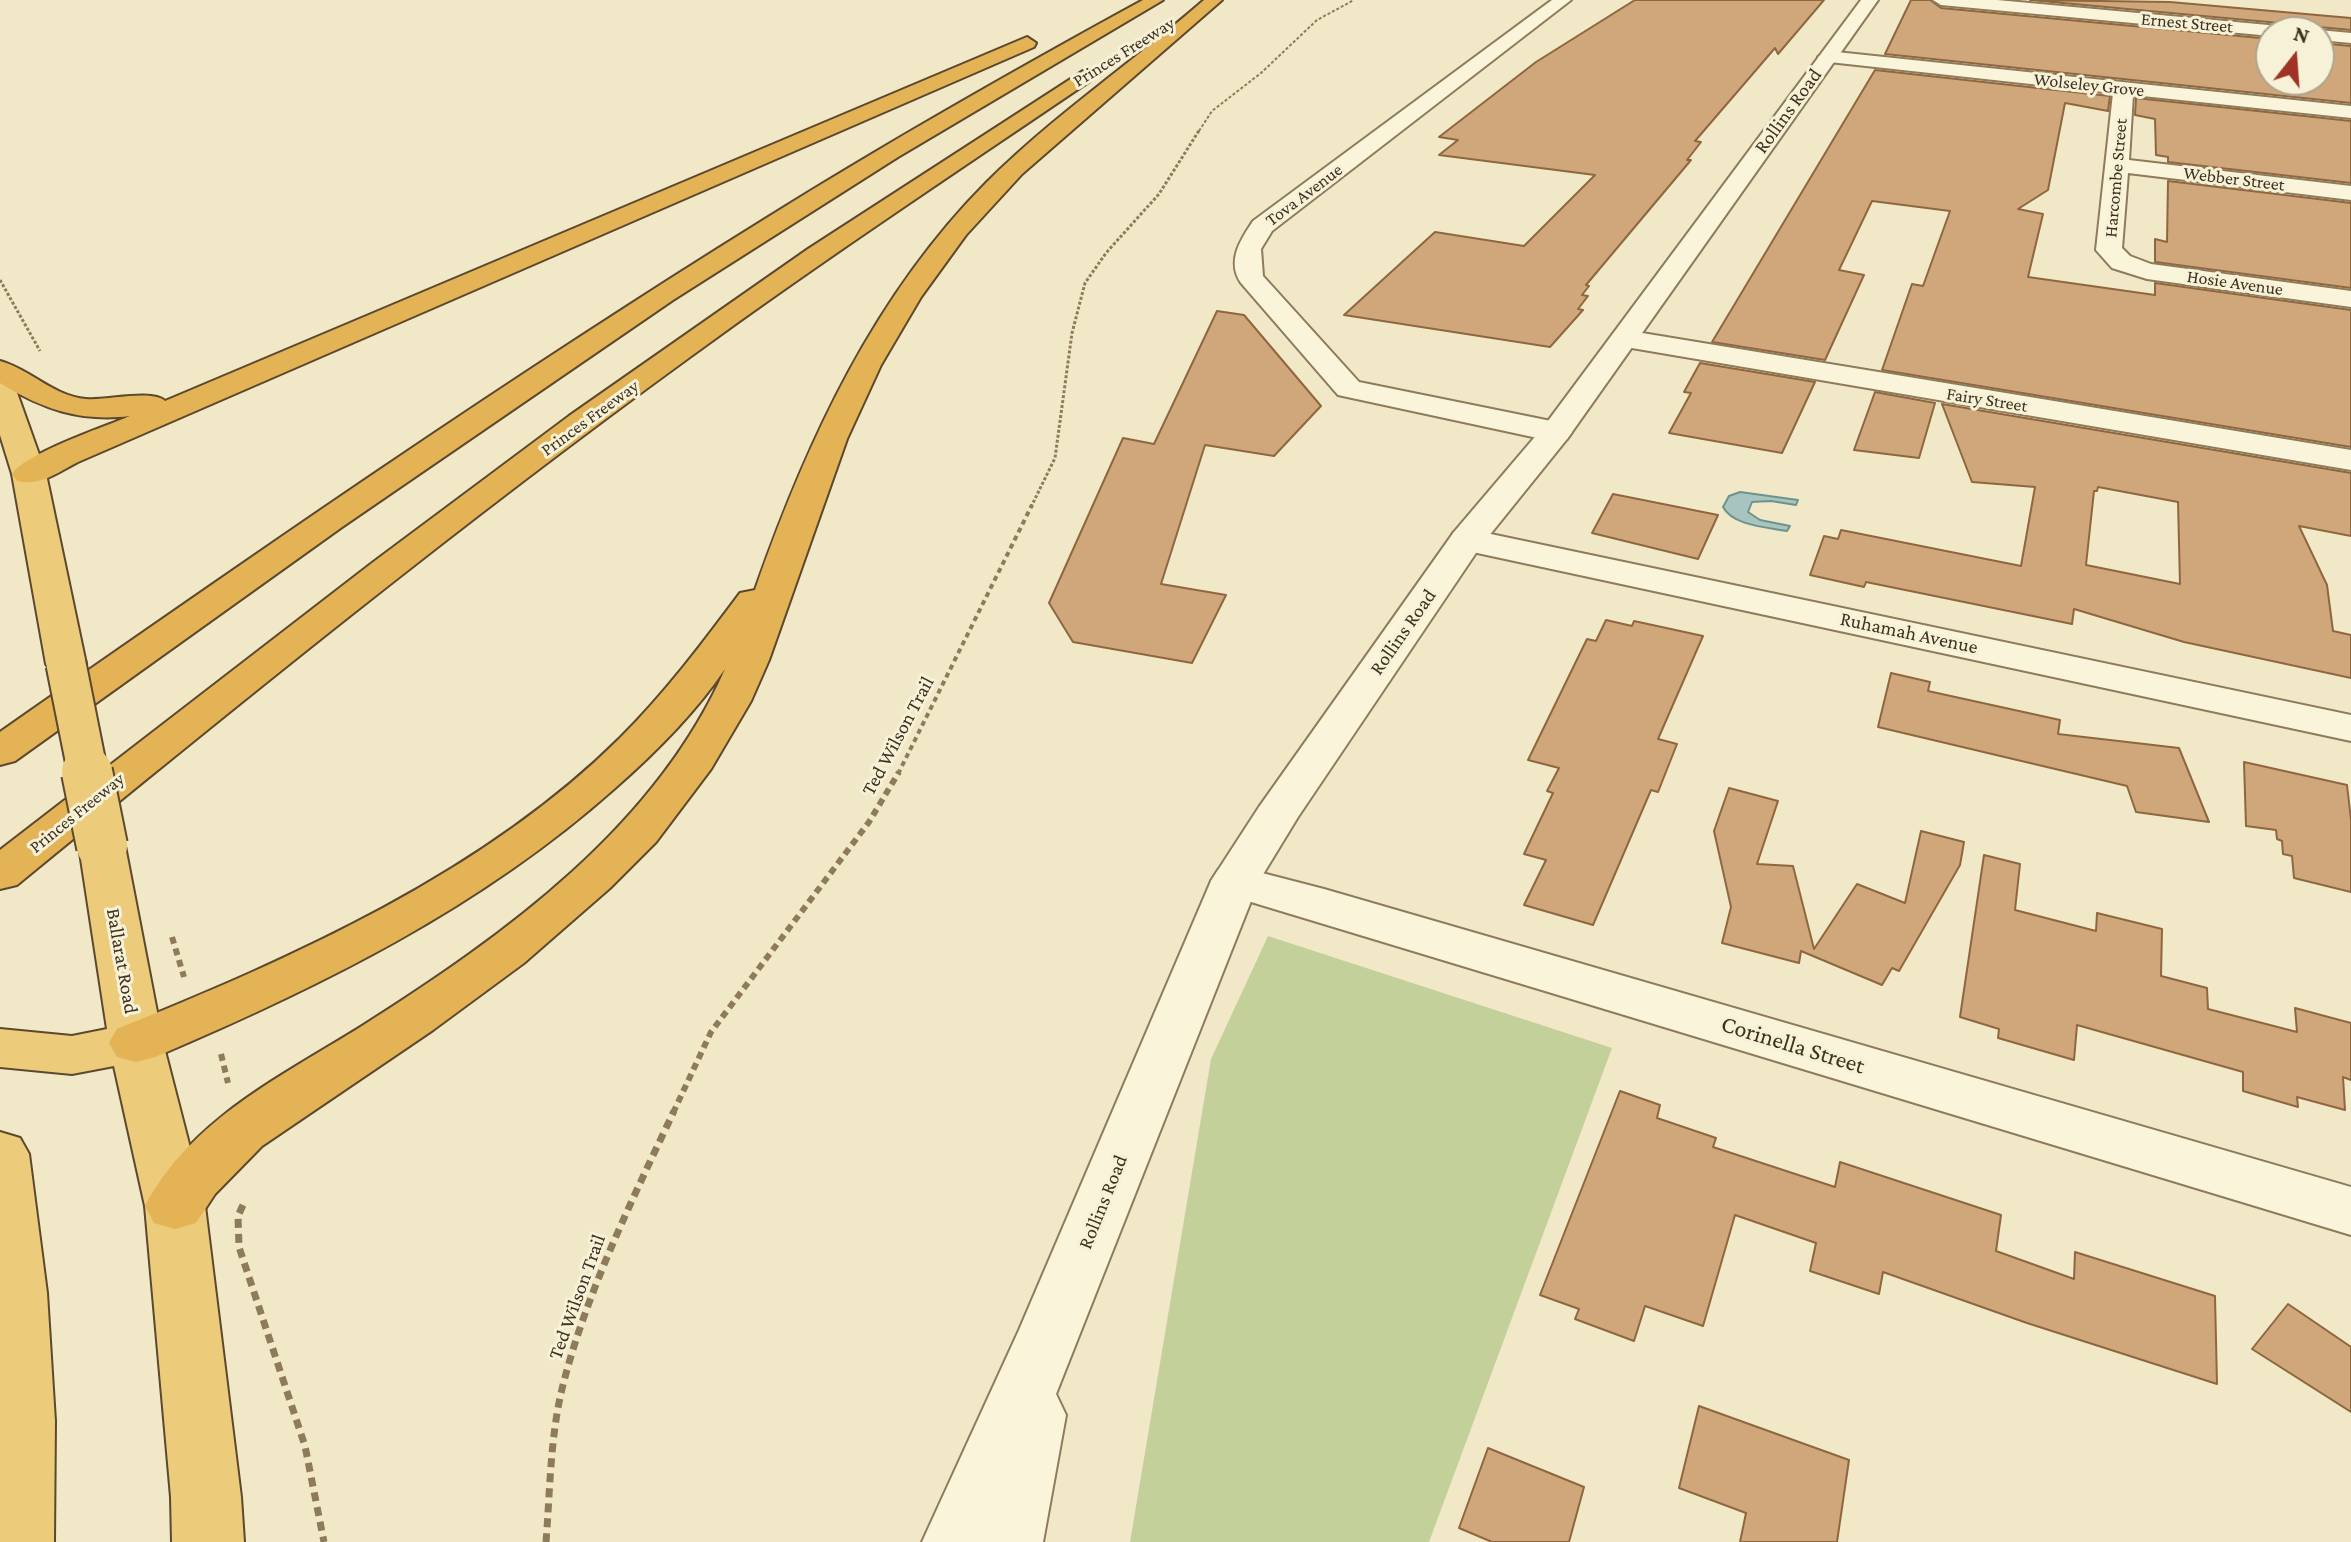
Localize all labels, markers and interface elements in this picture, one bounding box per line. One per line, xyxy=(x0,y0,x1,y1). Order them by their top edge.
street label: Ernest Street xyxy=(2140,8,2234,38)
street label: Princes Freeway xyxy=(1069,12,1179,92)
north arrow xyxy=(2255,16,2335,96)
text: N xyxy=(2291,20,2312,49)
street label: Rollins Road xyxy=(1749,64,1827,158)
street label: Wolseley Grove xyxy=(2033,68,2145,102)
street label: Harcombe Street xyxy=(2100,117,2132,239)
street label: Tova Avenue xyxy=(1261,159,1347,231)
street label: Webber Street xyxy=(2182,162,2286,196)
street label: Hosie Avenue xyxy=(2186,266,2284,300)
street label: Princes Freeway xyxy=(537,375,643,461)
street label: Fairy Street xyxy=(1945,383,2029,417)
street label: Rollins Road xyxy=(1365,584,1441,680)
street label: Ruhamah Avenue xyxy=(1838,607,1980,659)
street label: Ted Wilson Trail xyxy=(857,672,939,800)
street label: Princes Freeway xyxy=(25,768,129,858)
street label: Ballarat Road xyxy=(101,906,143,1016)
street label: Corinella Street xyxy=(1718,1010,1868,1080)
street label: Rollins Road xyxy=(1073,1151,1133,1253)
street label: Ted Wilson Trail xyxy=(543,1231,611,1363)

